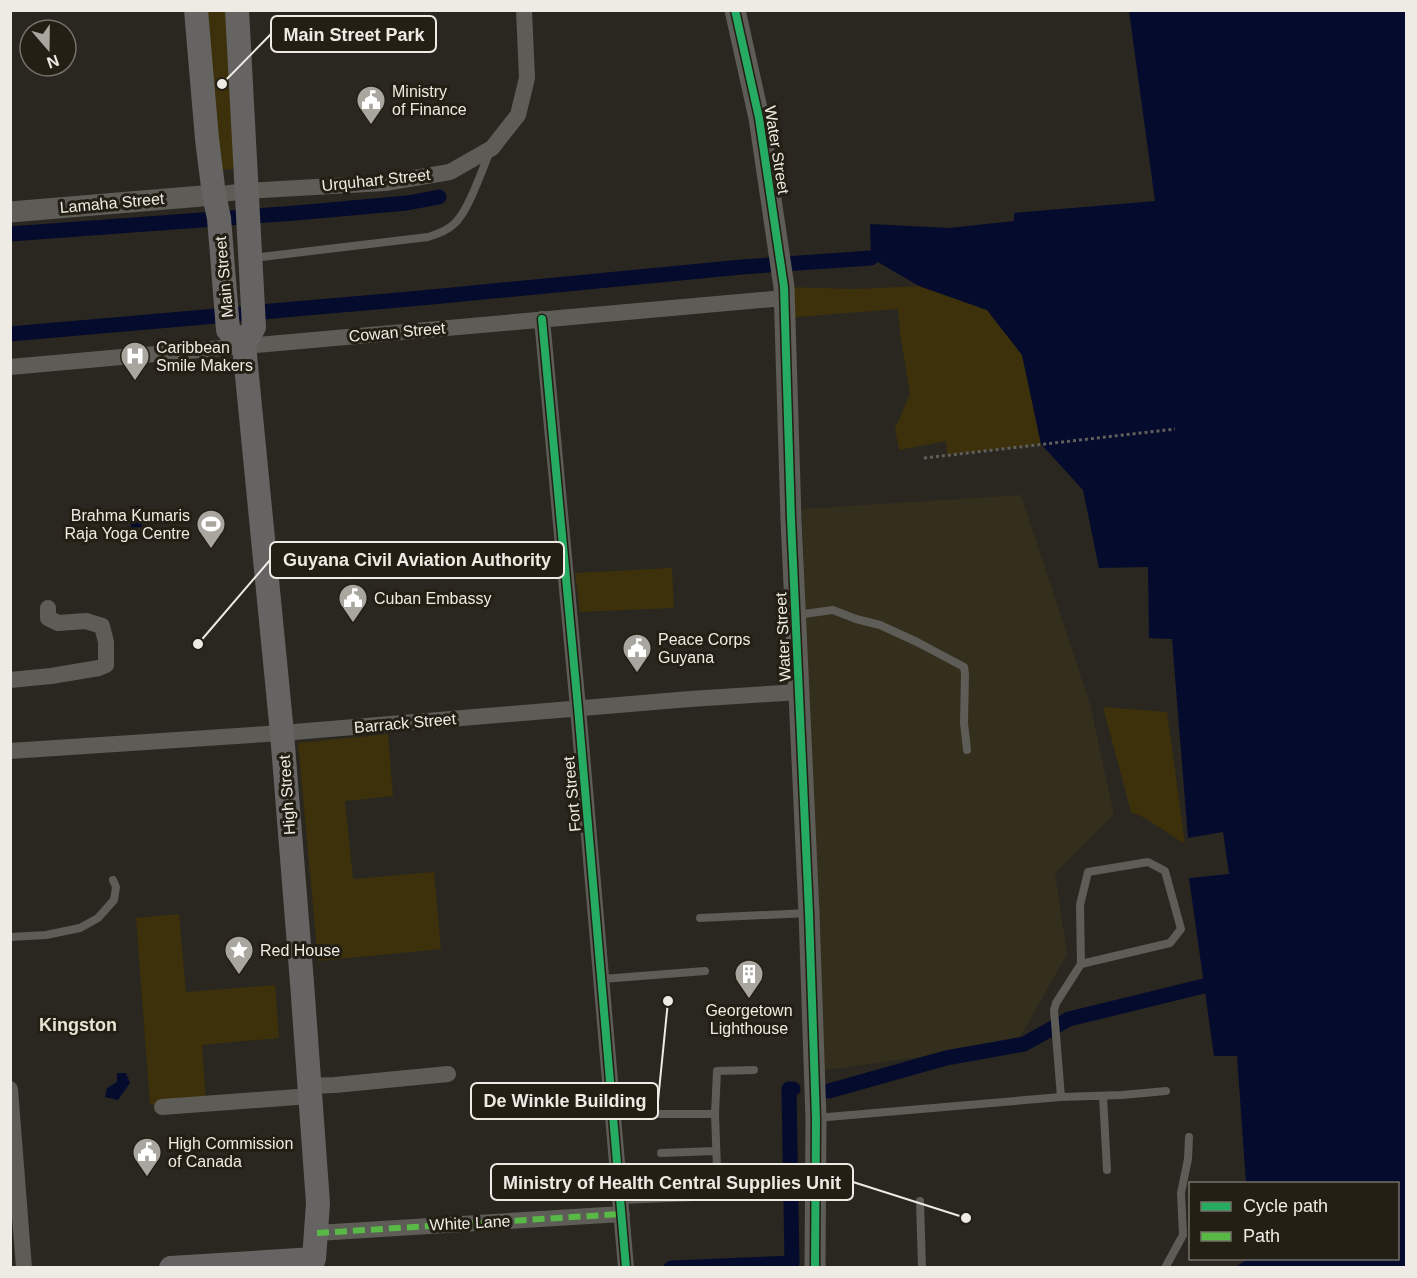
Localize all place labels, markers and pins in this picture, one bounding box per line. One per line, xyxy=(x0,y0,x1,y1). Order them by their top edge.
callout: Main Street Park xyxy=(271,16,436,52)
place label: Ministry of Finance xyxy=(392,83,467,118)
public building icon: Ministry of Finance xyxy=(355,84,387,126)
place label: Caribbean Smile Makers xyxy=(156,339,253,374)
hospital icon: Caribbean Smile Makers xyxy=(119,340,151,382)
place label: Brahma Kumaris Raja Yoga Centre xyxy=(65,507,190,542)
sports icon: Brahma Kumaris Raja Yoga Centre xyxy=(195,508,227,550)
callout: Guyana Civil Aviation Authority xyxy=(270,542,564,578)
public building icon: Cuban Embassy xyxy=(337,582,369,624)
place label: Cuban Embassy xyxy=(374,590,491,607)
place label: Peace Corps Guyana xyxy=(658,631,751,666)
public building icon: Peace Corps Guyana xyxy=(621,632,653,674)
place icon: Red House xyxy=(223,934,255,976)
place label: Red House xyxy=(260,942,340,959)
building icon: Georgetown Lighthouse xyxy=(733,958,765,1000)
place label: Georgetown Lighthouse xyxy=(705,1002,793,1037)
callout: De Winkle Building xyxy=(471,1083,658,1119)
place label: High Commission of Canada xyxy=(168,1135,293,1170)
public building icon: High Commission of Canada xyxy=(131,1136,163,1178)
callout: Ministry of Health Central Supplies Unit xyxy=(491,1164,853,1200)

